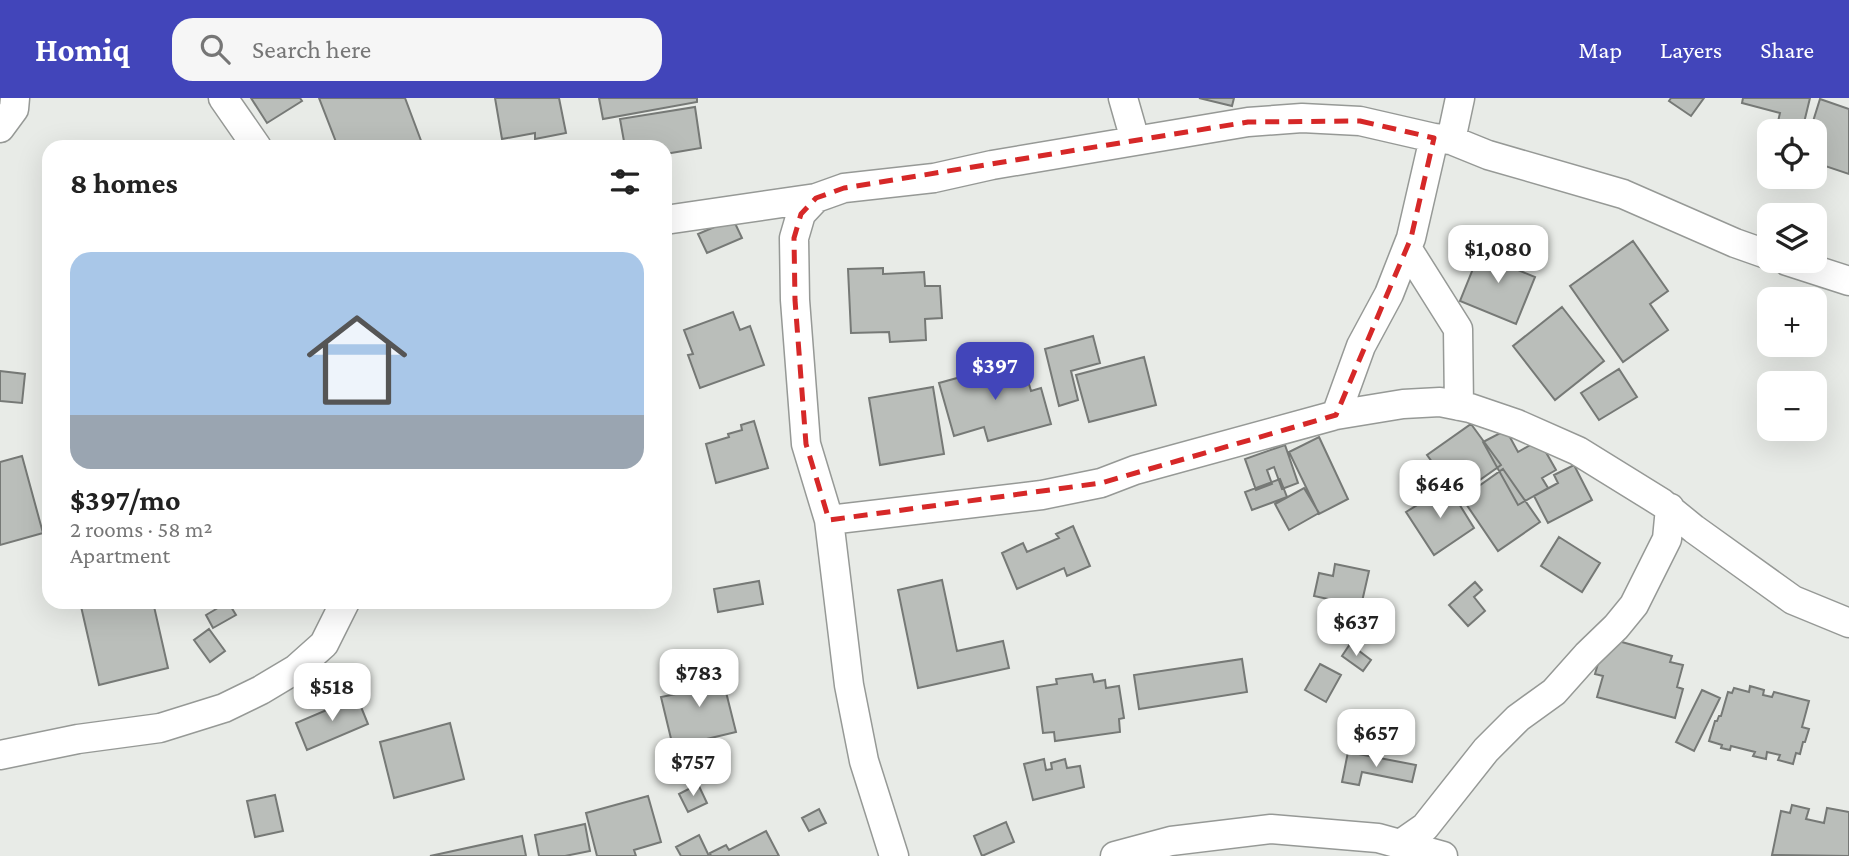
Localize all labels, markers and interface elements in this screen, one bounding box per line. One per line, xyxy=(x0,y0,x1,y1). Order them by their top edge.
search box xyxy=(172,18,662,81)
icon: search xyxy=(196,30,234,68)
text: Homiq xyxy=(35,31,130,68)
text: Search here xyxy=(252,35,371,64)
text: Map xyxy=(1578,36,1622,63)
text: Layers xyxy=(1660,36,1722,63)
text: Share xyxy=(1760,36,1814,63)
map controls xyxy=(1757,119,1827,441)
button: locate xyxy=(1757,119,1827,189)
icon: filters xyxy=(606,163,644,201)
text: 8 homes xyxy=(70,166,178,199)
button: layers xyxy=(1757,203,1827,273)
pin: $1,080 xyxy=(1441,226,1555,285)
text: $1,080 xyxy=(1464,235,1532,261)
button: + xyxy=(1757,287,1827,357)
icon: home xyxy=(294,297,420,423)
pin: $397 xyxy=(954,342,1036,402)
text: $397 xyxy=(972,352,1018,378)
button: − xyxy=(1757,371,1827,441)
pin: $646 xyxy=(1399,460,1481,520)
text: $646 xyxy=(1415,470,1465,496)
text: $397/mo xyxy=(70,483,181,516)
text: 2 rooms · 58 m² xyxy=(70,516,212,542)
text: Apartment xyxy=(70,542,170,568)
pin: $637 xyxy=(1315,598,1397,658)
text: $637 xyxy=(1333,608,1379,634)
pin: $783 xyxy=(658,650,740,709)
text: $783 xyxy=(676,659,722,685)
pin: $518 xyxy=(291,664,373,723)
text: $518 xyxy=(310,673,354,699)
pin: $657 xyxy=(1335,710,1417,769)
text: $657 xyxy=(1353,719,1399,745)
pin: $757 xyxy=(652,738,734,798)
text: $757 xyxy=(671,748,715,774)

